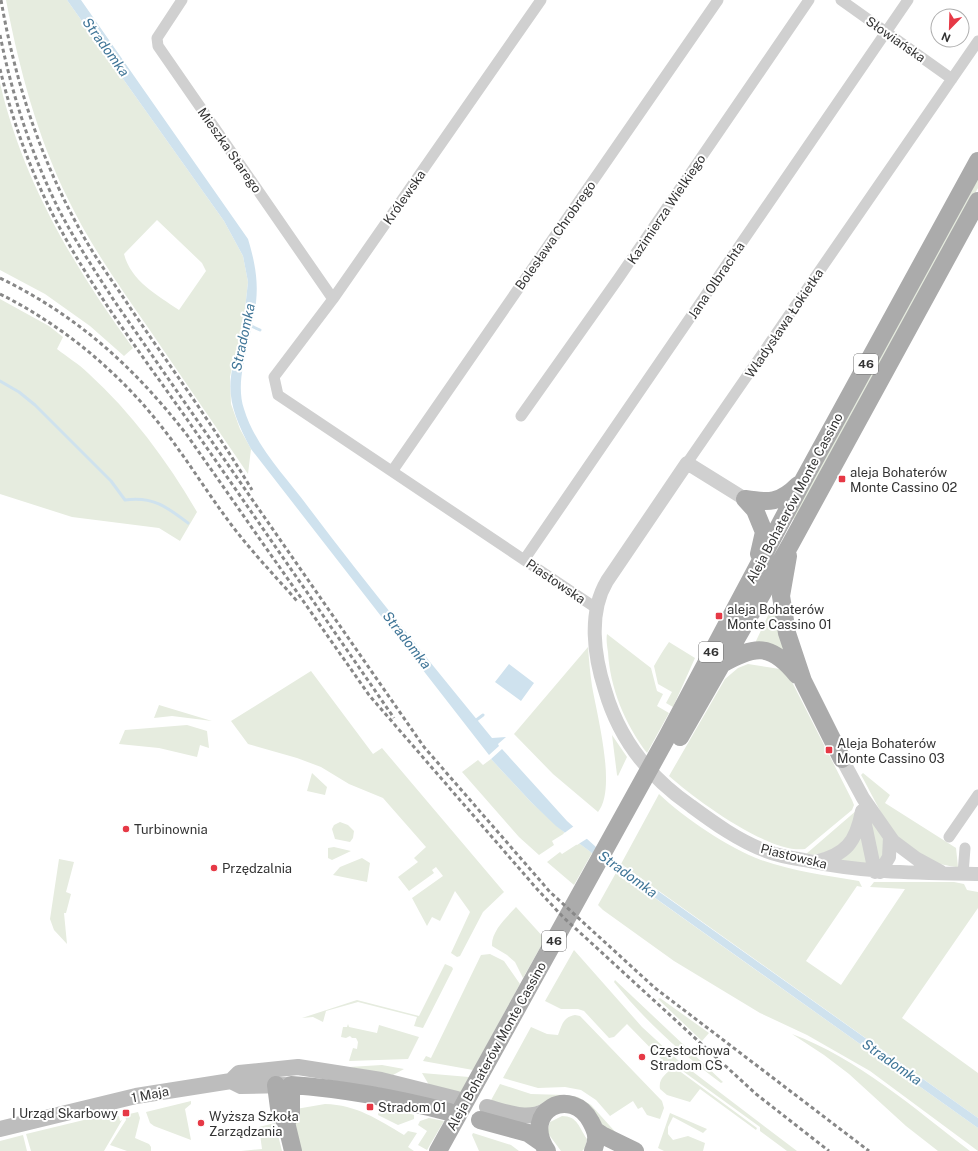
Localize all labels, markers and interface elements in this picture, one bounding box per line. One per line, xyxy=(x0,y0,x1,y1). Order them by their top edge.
north arrow xyxy=(930,8,970,48)
street label: Słowiańska xyxy=(863,13,928,65)
water label: Stradomka xyxy=(79,14,133,80)
text: N xyxy=(940,30,952,44)
street label: Mieszka Starego xyxy=(195,105,265,196)
street label: Kazimierza Wielkiego xyxy=(624,152,709,267)
street label: Królewska xyxy=(380,167,429,227)
street label: Bolesława Chrobrego xyxy=(512,178,599,293)
street label: Jana Olbrachta xyxy=(685,239,748,322)
street label: Władysława Łokietka xyxy=(742,266,827,381)
water label: Stradomka xyxy=(228,302,258,372)
road number: 46 xyxy=(854,354,878,374)
street label: Aleja Bohaterów Monte Cassino xyxy=(743,410,846,586)
place label: aleja Bohaterów Monte Cassino 02 xyxy=(850,465,958,495)
marker: aleja Bohaterów Monte Cassino 02 xyxy=(837,474,847,484)
street label: Piastowska xyxy=(523,556,588,607)
place label: aleja Bohaterów Monte Cassino 01 xyxy=(727,602,832,632)
water label: Stradomka xyxy=(380,608,434,672)
marker: aleja Bohaterów Monte Cassino 01 xyxy=(714,611,724,621)
road number: 46 xyxy=(699,642,723,662)
place label: Aleja Bohaterów Monte Cassino 03 xyxy=(837,736,945,766)
marker: Aleja Bohaterów Monte Cassino 03 xyxy=(824,745,834,755)
place label: Turbinownia xyxy=(134,822,208,837)
marker: Turbinownia xyxy=(121,824,131,834)
street label: Piastowska xyxy=(759,841,829,872)
water label: Stradomka xyxy=(595,847,661,901)
place label: Przędzalnia xyxy=(222,861,292,876)
marker: Przędzalnia xyxy=(209,863,219,873)
road number: 46 xyxy=(542,931,566,951)
street label: Aleja Bohaterów Monte Cassino xyxy=(444,959,549,1133)
water label: Stradomka xyxy=(859,1036,925,1088)
place label: Częstochowa Stradom CS xyxy=(650,1043,730,1073)
marker: Częstochowa Stradom CS xyxy=(637,1052,647,1062)
street label: 1 Maja xyxy=(130,1084,170,1105)
place label: Stradom 01 xyxy=(378,1100,446,1115)
marker: Stradom 01 xyxy=(365,1102,375,1112)
place label: I Urząd Skarbowy xyxy=(12,1106,118,1121)
marker: I Urząd Skarbowy xyxy=(121,1108,131,1118)
place label: Wyższa Szkoła Zarządzania xyxy=(209,1109,299,1139)
marker: Wyższa Szkoła Zarządzania xyxy=(196,1118,206,1128)

